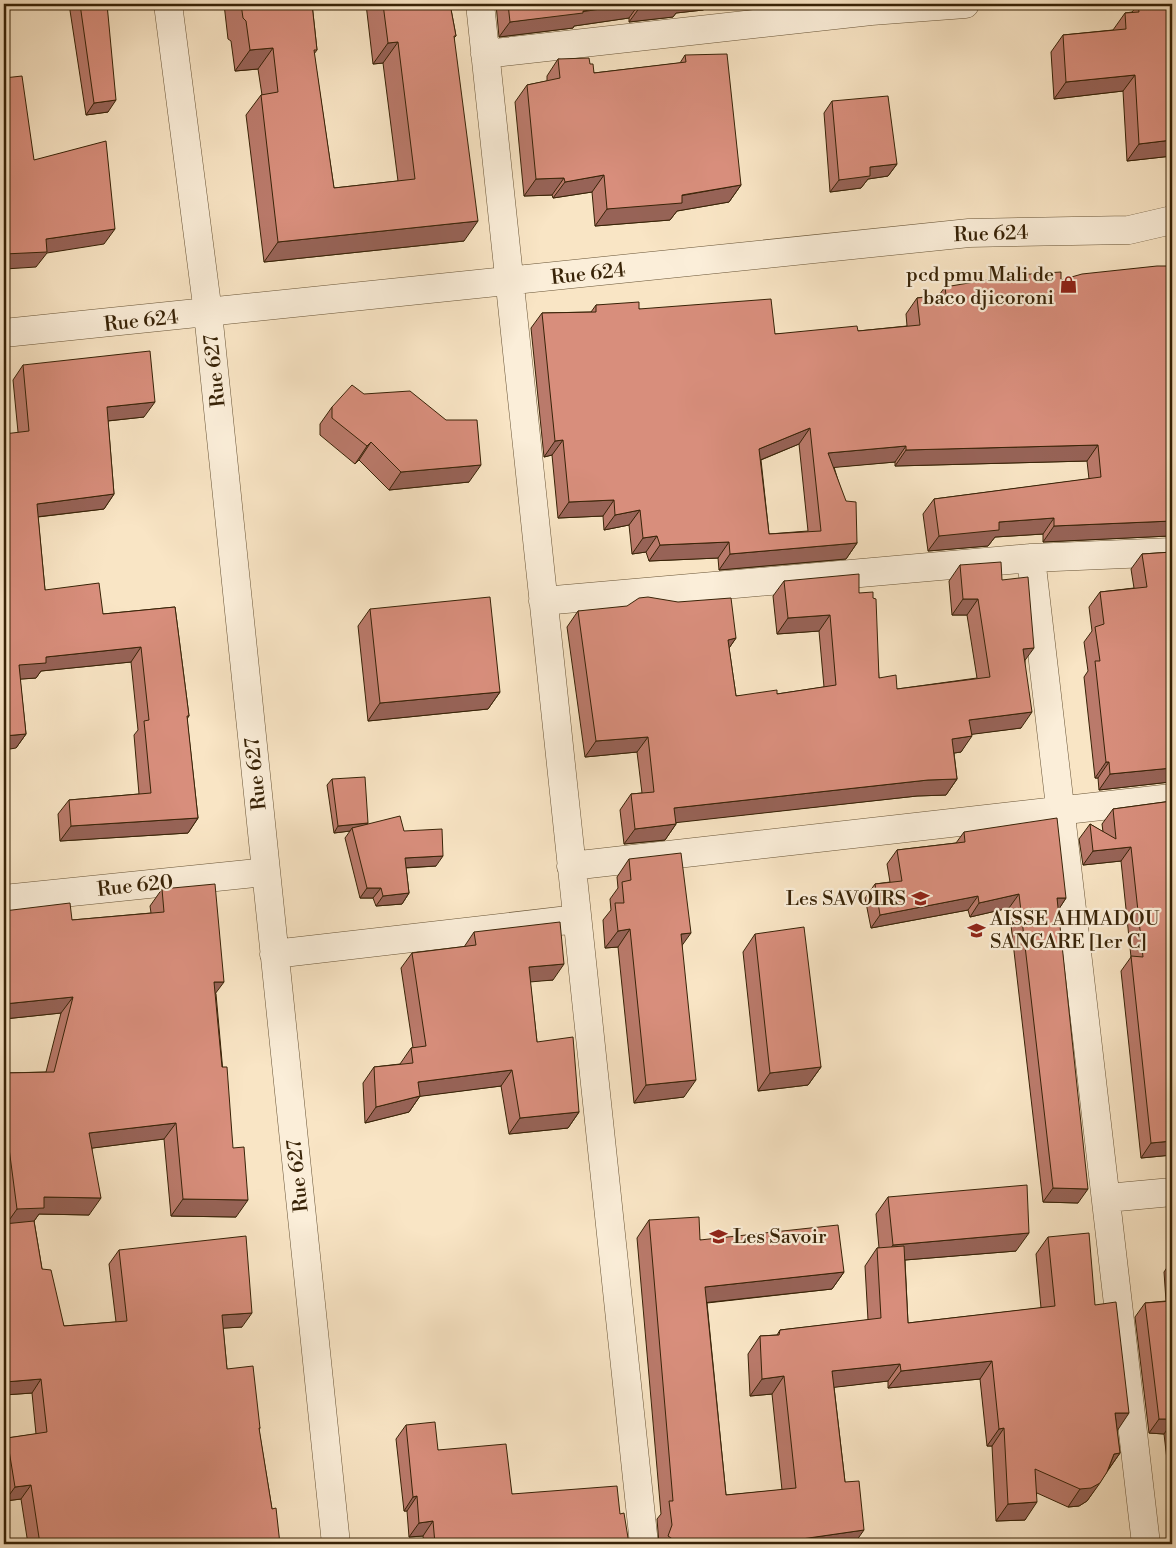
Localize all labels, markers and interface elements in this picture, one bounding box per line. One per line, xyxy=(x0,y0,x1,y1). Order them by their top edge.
street label: Rue 624 xyxy=(953,221,1029,248)
street label: Rue 624 xyxy=(550,258,627,291)
place label: pcd pmu Mali de baco djicoroni xyxy=(906,263,1054,311)
shop icon: pcd pmu Mali de baco djicoroni xyxy=(1058,275,1078,295)
street label: Rue 624 xyxy=(103,305,180,338)
street label: Rue 627 xyxy=(199,333,232,408)
street label: Rue 627 xyxy=(240,736,273,811)
street label: Rue 620 xyxy=(96,870,174,903)
place label: Les SAVOIRS xyxy=(786,887,906,912)
school or university icon: Les SAVOIRS xyxy=(910,888,930,908)
place label: AISSE AHMADOU SANGARE [1er C] xyxy=(989,907,1160,955)
school or university icon: AISSE AHMADOU SANGARE [1er C] xyxy=(966,920,986,940)
street label: Rue 627 xyxy=(282,1138,315,1213)
place label: Les Savoir xyxy=(733,1225,827,1250)
school or university icon: Les Savoir xyxy=(709,1226,729,1246)

